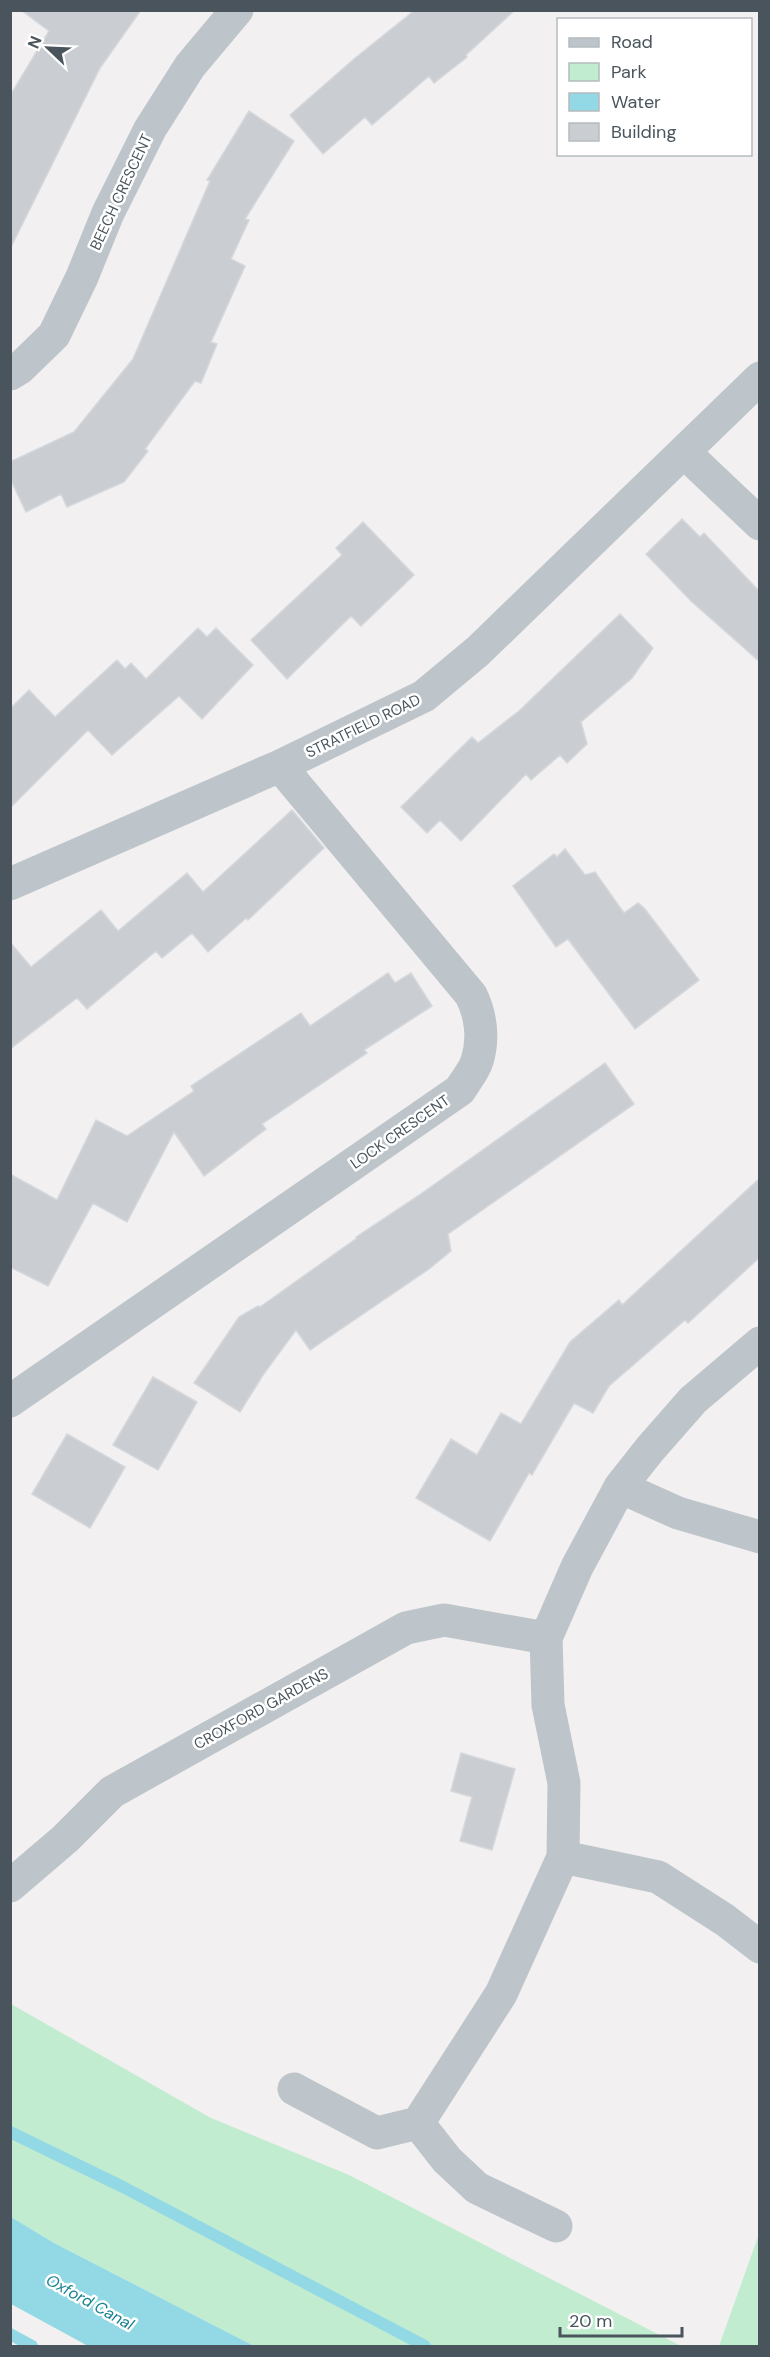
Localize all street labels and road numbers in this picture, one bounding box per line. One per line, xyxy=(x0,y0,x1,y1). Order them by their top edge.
street label: BEECH CRESCENT xyxy=(85,131,157,253)
street label: STRATFIELD ROAD xyxy=(302,690,424,762)
street label: LOCK CRESCENT xyxy=(346,1090,454,1174)
street label: CROXFORD GARDENS xyxy=(190,1664,332,1754)

